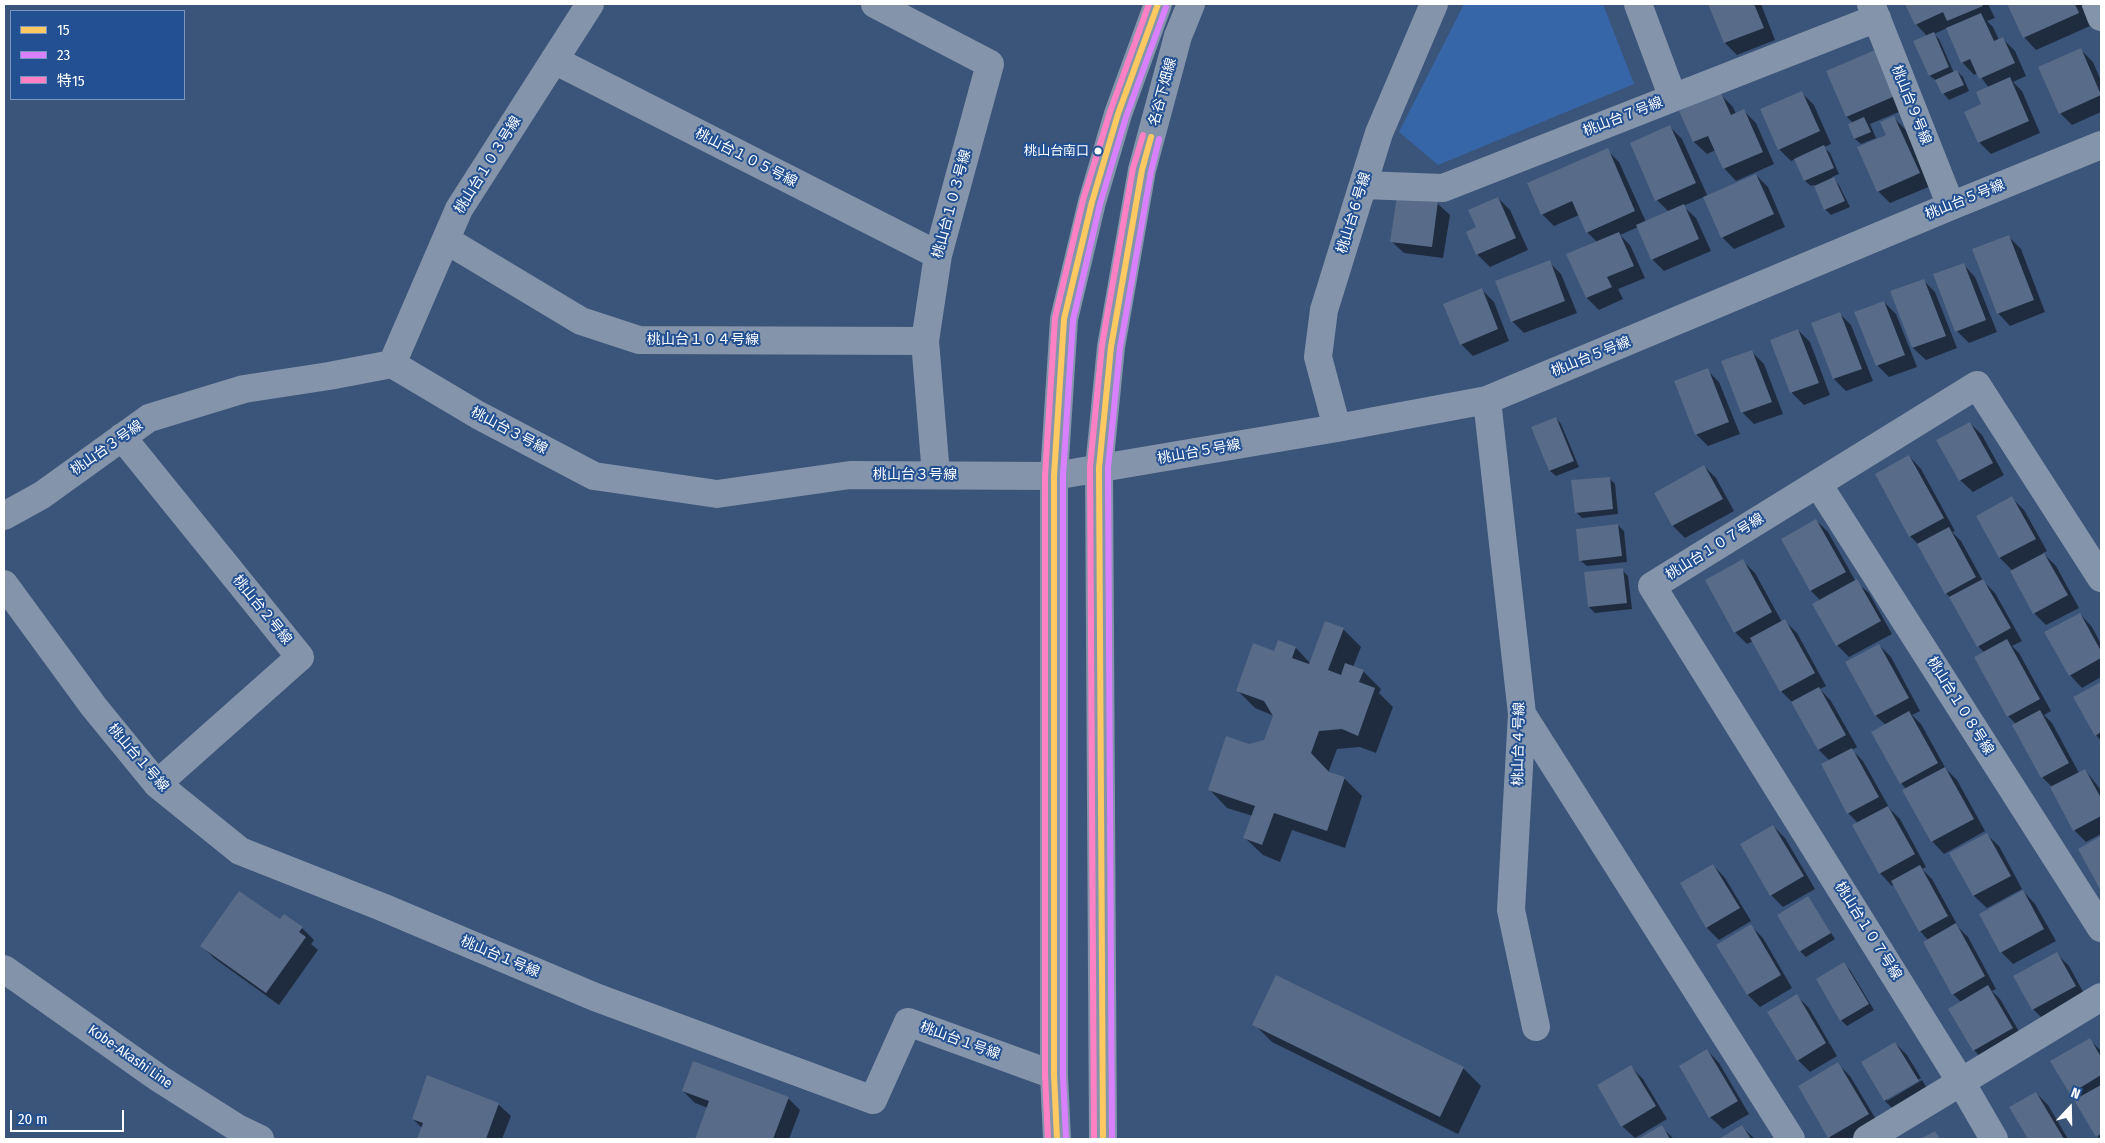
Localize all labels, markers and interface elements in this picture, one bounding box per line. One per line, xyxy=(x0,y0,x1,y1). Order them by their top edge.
legend xyxy=(10,10,185,100)
text: 15 xyxy=(57,21,70,39)
text: 23 xyxy=(57,46,70,64)
street label: 名谷下畑線 xyxy=(1146,56,1180,128)
street label: 桃山台９号線 xyxy=(1887,63,1935,147)
text: 特15 xyxy=(57,72,85,90)
street label: 桃山台７号線 xyxy=(1581,94,1665,140)
street label: 桃山台１０３号線 xyxy=(451,113,525,217)
street label: 桃山台１０５号線 xyxy=(692,125,800,191)
place label: 桃山台南口 xyxy=(1024,143,1089,159)
marker: 桃山台南口 xyxy=(1093,146,1103,156)
street label: 桃山台１０３号線 xyxy=(929,148,975,260)
street label: 桃山台６号線 xyxy=(1334,170,1374,256)
street label: 桃山台５号線 xyxy=(1923,176,2007,224)
street label: 桃山台１０４号線 xyxy=(647,332,759,348)
street label: 桃山台５号線 xyxy=(1549,333,1633,381)
street label: 桃山台３号線 xyxy=(468,404,550,458)
street label: 桃山台３号線 xyxy=(68,417,146,479)
street label: 桃山台５号線 xyxy=(1156,436,1242,468)
street label: 桃山台３号線 xyxy=(873,467,957,483)
street label: 桃山台１０７号線 xyxy=(1663,510,1767,584)
street label: 桃山台２号線 xyxy=(229,572,295,648)
street label: 桃山台１０８号線 xyxy=(1923,654,1997,758)
street label: 桃山台４号線 xyxy=(1510,702,1528,786)
street label: 桃山台１号線 xyxy=(104,721,172,795)
street label: 桃山台１０７号線 xyxy=(1831,879,1905,983)
street label: 桃山台１号線 xyxy=(458,933,542,981)
street label: 桃山台１号線 xyxy=(918,1019,1002,1063)
street label: Kobe-Akashi Line xyxy=(85,1022,175,1092)
north arrow xyxy=(2045,1083,2095,1133)
text: N xyxy=(2069,1084,2083,1103)
scale bar xyxy=(12,1100,126,1132)
text: 20 m xyxy=(18,1110,48,1128)

